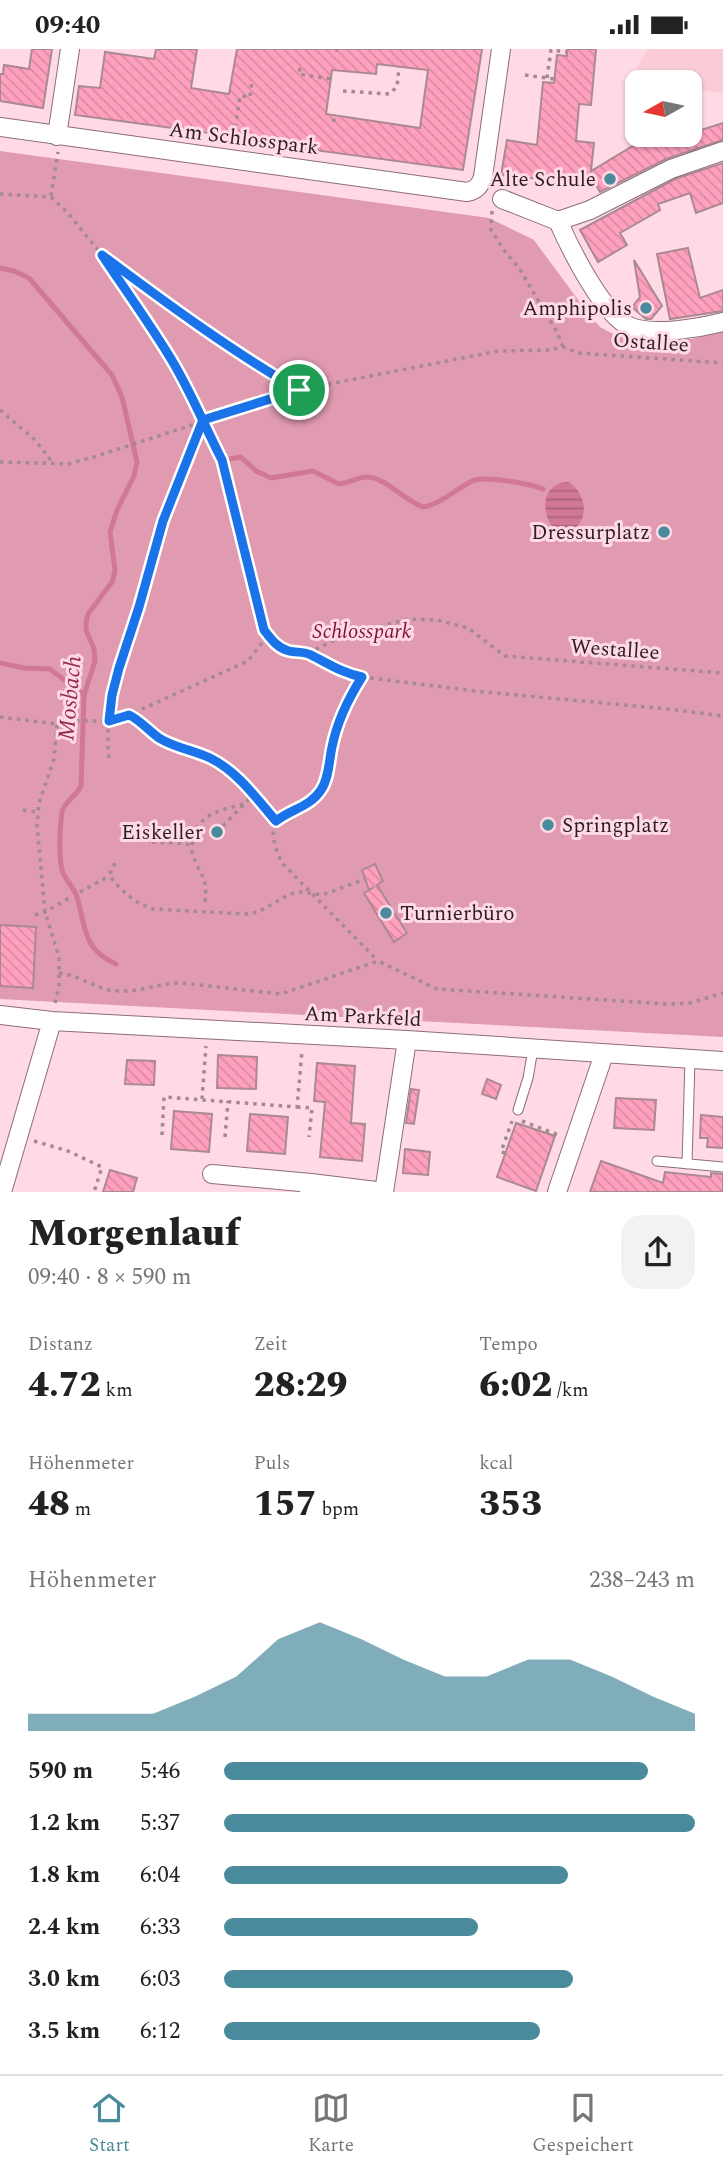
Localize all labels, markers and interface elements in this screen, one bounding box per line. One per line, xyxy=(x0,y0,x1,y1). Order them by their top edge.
text: 09:40 xyxy=(35,5,100,45)
north arrow xyxy=(625,70,702,147)
map controls xyxy=(625,70,702,147)
street label: Am Schlosspark xyxy=(167,114,321,164)
place label: Alte Schule xyxy=(489,164,596,196)
marker: Alte Schule xyxy=(602,171,618,187)
place label: Amphipolis xyxy=(522,293,632,325)
marker: Amphipolis xyxy=(638,300,654,316)
street label: Ostallee xyxy=(612,324,690,362)
pin xyxy=(269,360,329,420)
icon: arrive xyxy=(280,371,318,409)
place label: Dressurplatz xyxy=(531,517,650,549)
marker: Dressurplatz xyxy=(656,524,672,540)
park label: Schlosspark xyxy=(312,616,412,648)
street label: Westallee xyxy=(569,631,661,669)
water label: Mosbach xyxy=(49,654,92,742)
place label: Springplatz xyxy=(562,810,669,842)
place label: Eiskeller xyxy=(121,817,203,849)
marker: Springplatz xyxy=(540,817,556,833)
marker: Eiskeller xyxy=(209,824,225,840)
place label: Turnierbüro xyxy=(400,898,514,930)
marker: Turnierbüro xyxy=(378,905,394,921)
street label: Am Parkfeld xyxy=(303,998,422,1036)
text: Morgenlauf xyxy=(28,1205,240,1263)
button: share xyxy=(621,1215,695,1289)
text: 09:40 · 8 × 590 m xyxy=(28,1260,192,1295)
text: Distanz xyxy=(28,1330,93,1359)
text: Zeit xyxy=(254,1330,287,1359)
text: Tempo xyxy=(479,1330,538,1359)
text: 4.72 xyxy=(28,1359,101,1412)
text: 28:29 xyxy=(254,1359,347,1412)
text: 6:02 xyxy=(479,1359,552,1412)
text: km xyxy=(101,1376,133,1405)
text: /km xyxy=(552,1376,589,1405)
text: Höhenmeter xyxy=(28,1449,134,1478)
text: Puls xyxy=(254,1449,290,1478)
text: kcal xyxy=(479,1449,513,1478)
text: 48 xyxy=(28,1478,70,1531)
text: 157 xyxy=(254,1478,317,1531)
text: 353 xyxy=(479,1478,542,1531)
text: m xyxy=(70,1495,91,1524)
text: bpm xyxy=(317,1495,359,1524)
text: Höhenmeter xyxy=(28,1563,156,1598)
text: 238–243 m xyxy=(589,1563,695,1598)
text: 590 m xyxy=(28,1754,93,1789)
text: 5:46 xyxy=(140,1754,180,1789)
text: 1.2 km xyxy=(28,1806,100,1841)
text: 5:37 xyxy=(140,1806,180,1841)
text: 1.8 km xyxy=(28,1858,100,1893)
text: 6:04 xyxy=(140,1858,180,1893)
text: 2.4 km xyxy=(28,1910,100,1945)
text: 6:33 xyxy=(140,1910,180,1945)
text: 3.0 km xyxy=(28,1962,100,1997)
text: 6:03 xyxy=(140,1962,180,1997)
text: 3.5 km xyxy=(28,2014,100,2049)
text: 6:12 xyxy=(140,2014,180,2049)
tab: Start xyxy=(89,2089,130,2160)
tab: Karte xyxy=(308,2089,354,2160)
tab: Gespeichert xyxy=(532,2089,634,2160)

